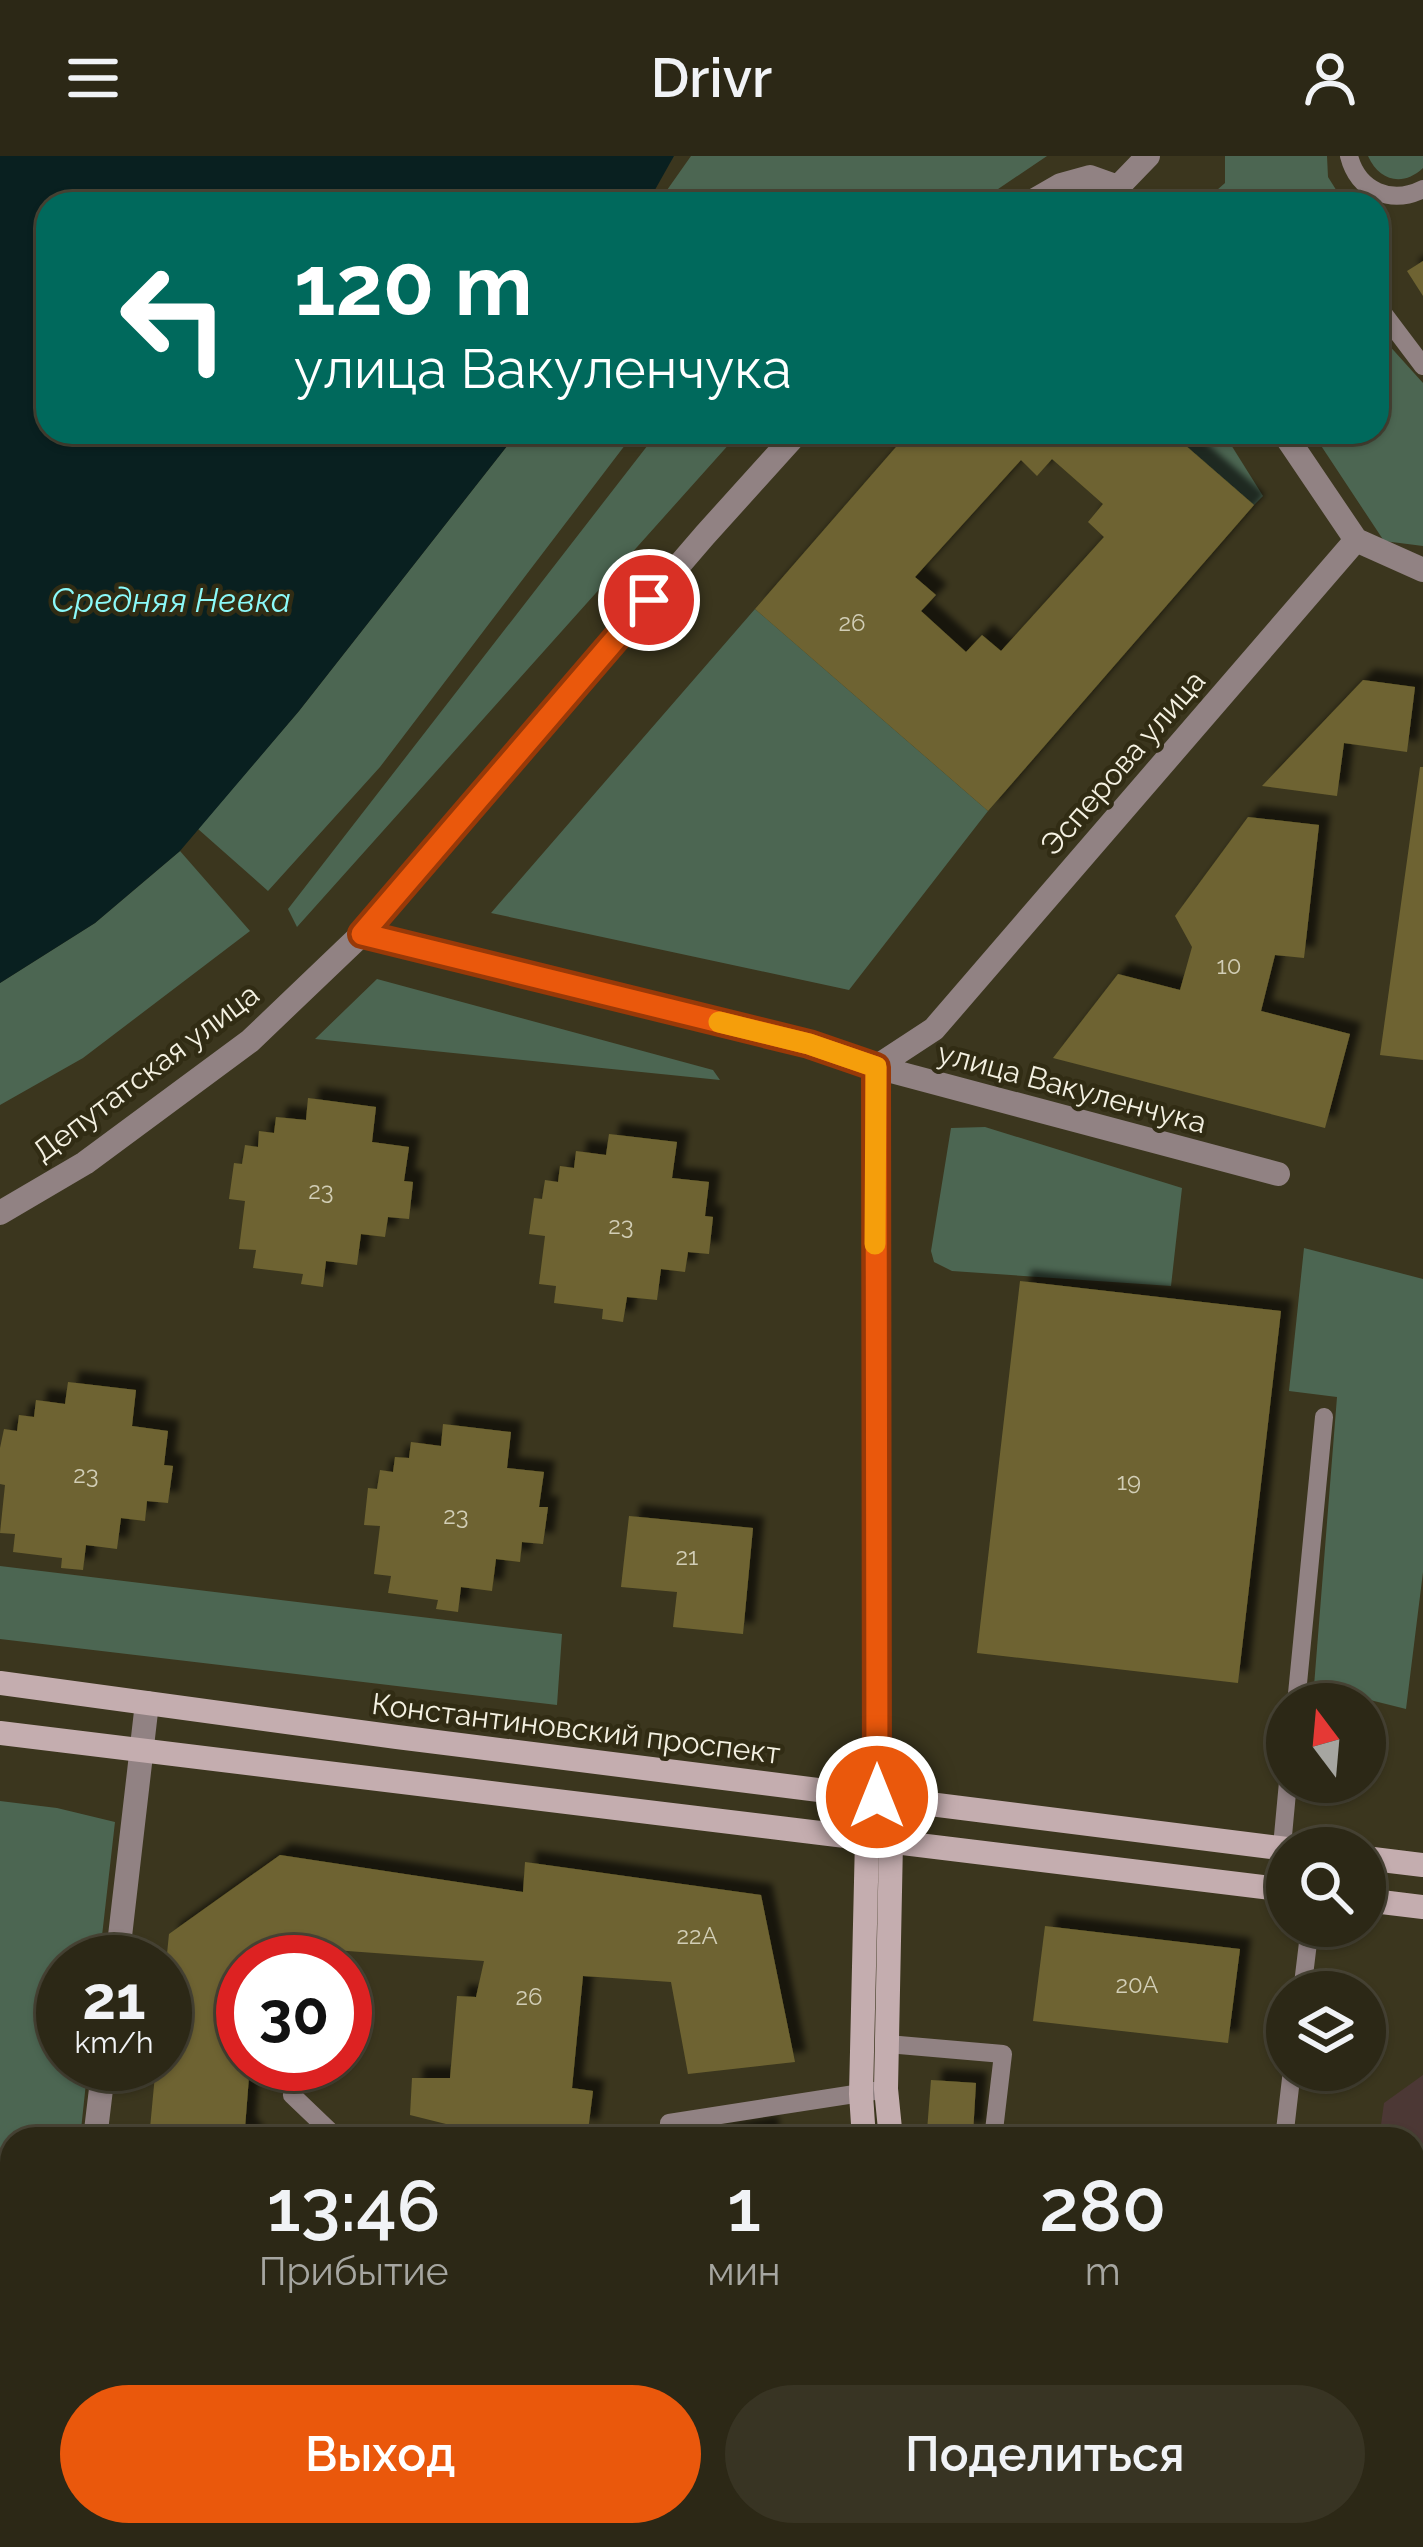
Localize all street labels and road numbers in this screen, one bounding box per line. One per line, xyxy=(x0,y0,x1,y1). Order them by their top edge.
street label: Эсперова улица xyxy=(1033,663,1212,862)
street label: Депутатская улица xyxy=(26,976,265,1169)
street label: улица Вакуленчука xyxy=(934,1035,1210,1140)
street label: Константиновский проспект xyxy=(370,1686,782,1771)

